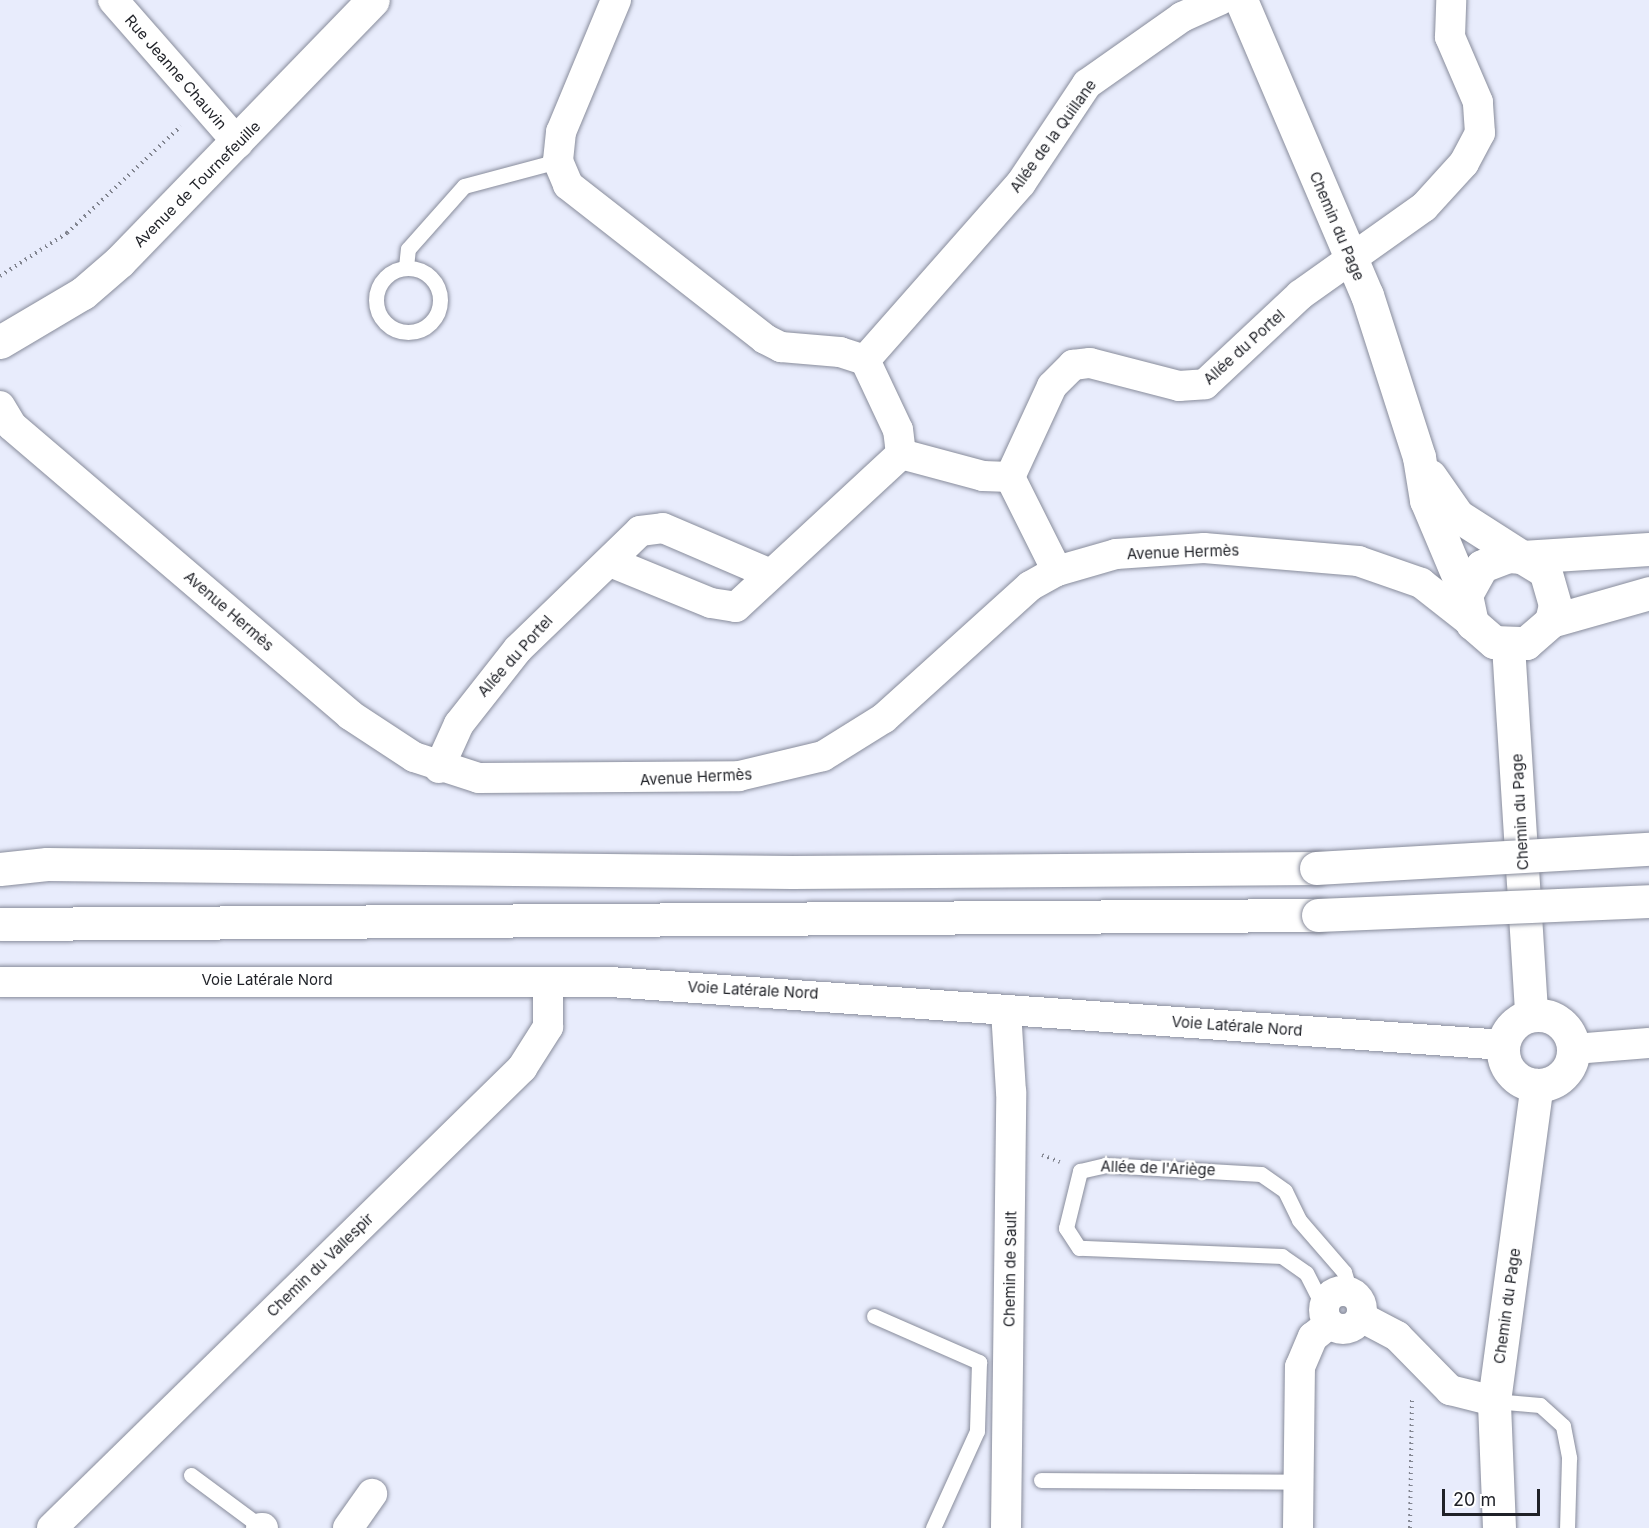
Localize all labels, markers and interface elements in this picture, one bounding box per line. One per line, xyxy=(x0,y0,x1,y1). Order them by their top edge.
street label: Rue Jeanne Chauvin xyxy=(121,11,231,133)
street label: Allée de la Quillane xyxy=(1006,76,1100,196)
street label: Avenue de Tournefeuille xyxy=(130,117,264,251)
street label: Chemin du Page xyxy=(1306,169,1368,283)
street label: Allée du Portel xyxy=(1200,306,1288,388)
street label: Avenue Hermès xyxy=(1126,541,1240,563)
street label: Avenue Hermès xyxy=(181,567,277,655)
street label: Allée du Portel xyxy=(474,612,556,700)
street label: Chemin du Page xyxy=(1508,753,1532,871)
street label: Avenue Hermès xyxy=(639,765,753,789)
street label: Voie Latérale Nord xyxy=(201,971,333,989)
street label: Voie Latérale Nord xyxy=(687,978,819,1002)
street label: Voie Latérale Nord xyxy=(1171,1012,1303,1040)
street label: Allée de l'Ariège xyxy=(1100,1157,1216,1179)
street label: Chemin du Vallespir xyxy=(263,1210,377,1320)
street label: Chemin de Sault xyxy=(1000,1211,1020,1327)
street label: Chemin du Page xyxy=(1490,1247,1524,1365)
scale bar xyxy=(1445,1477,1542,1515)
text: 20 m xyxy=(1453,1489,1496,1510)

